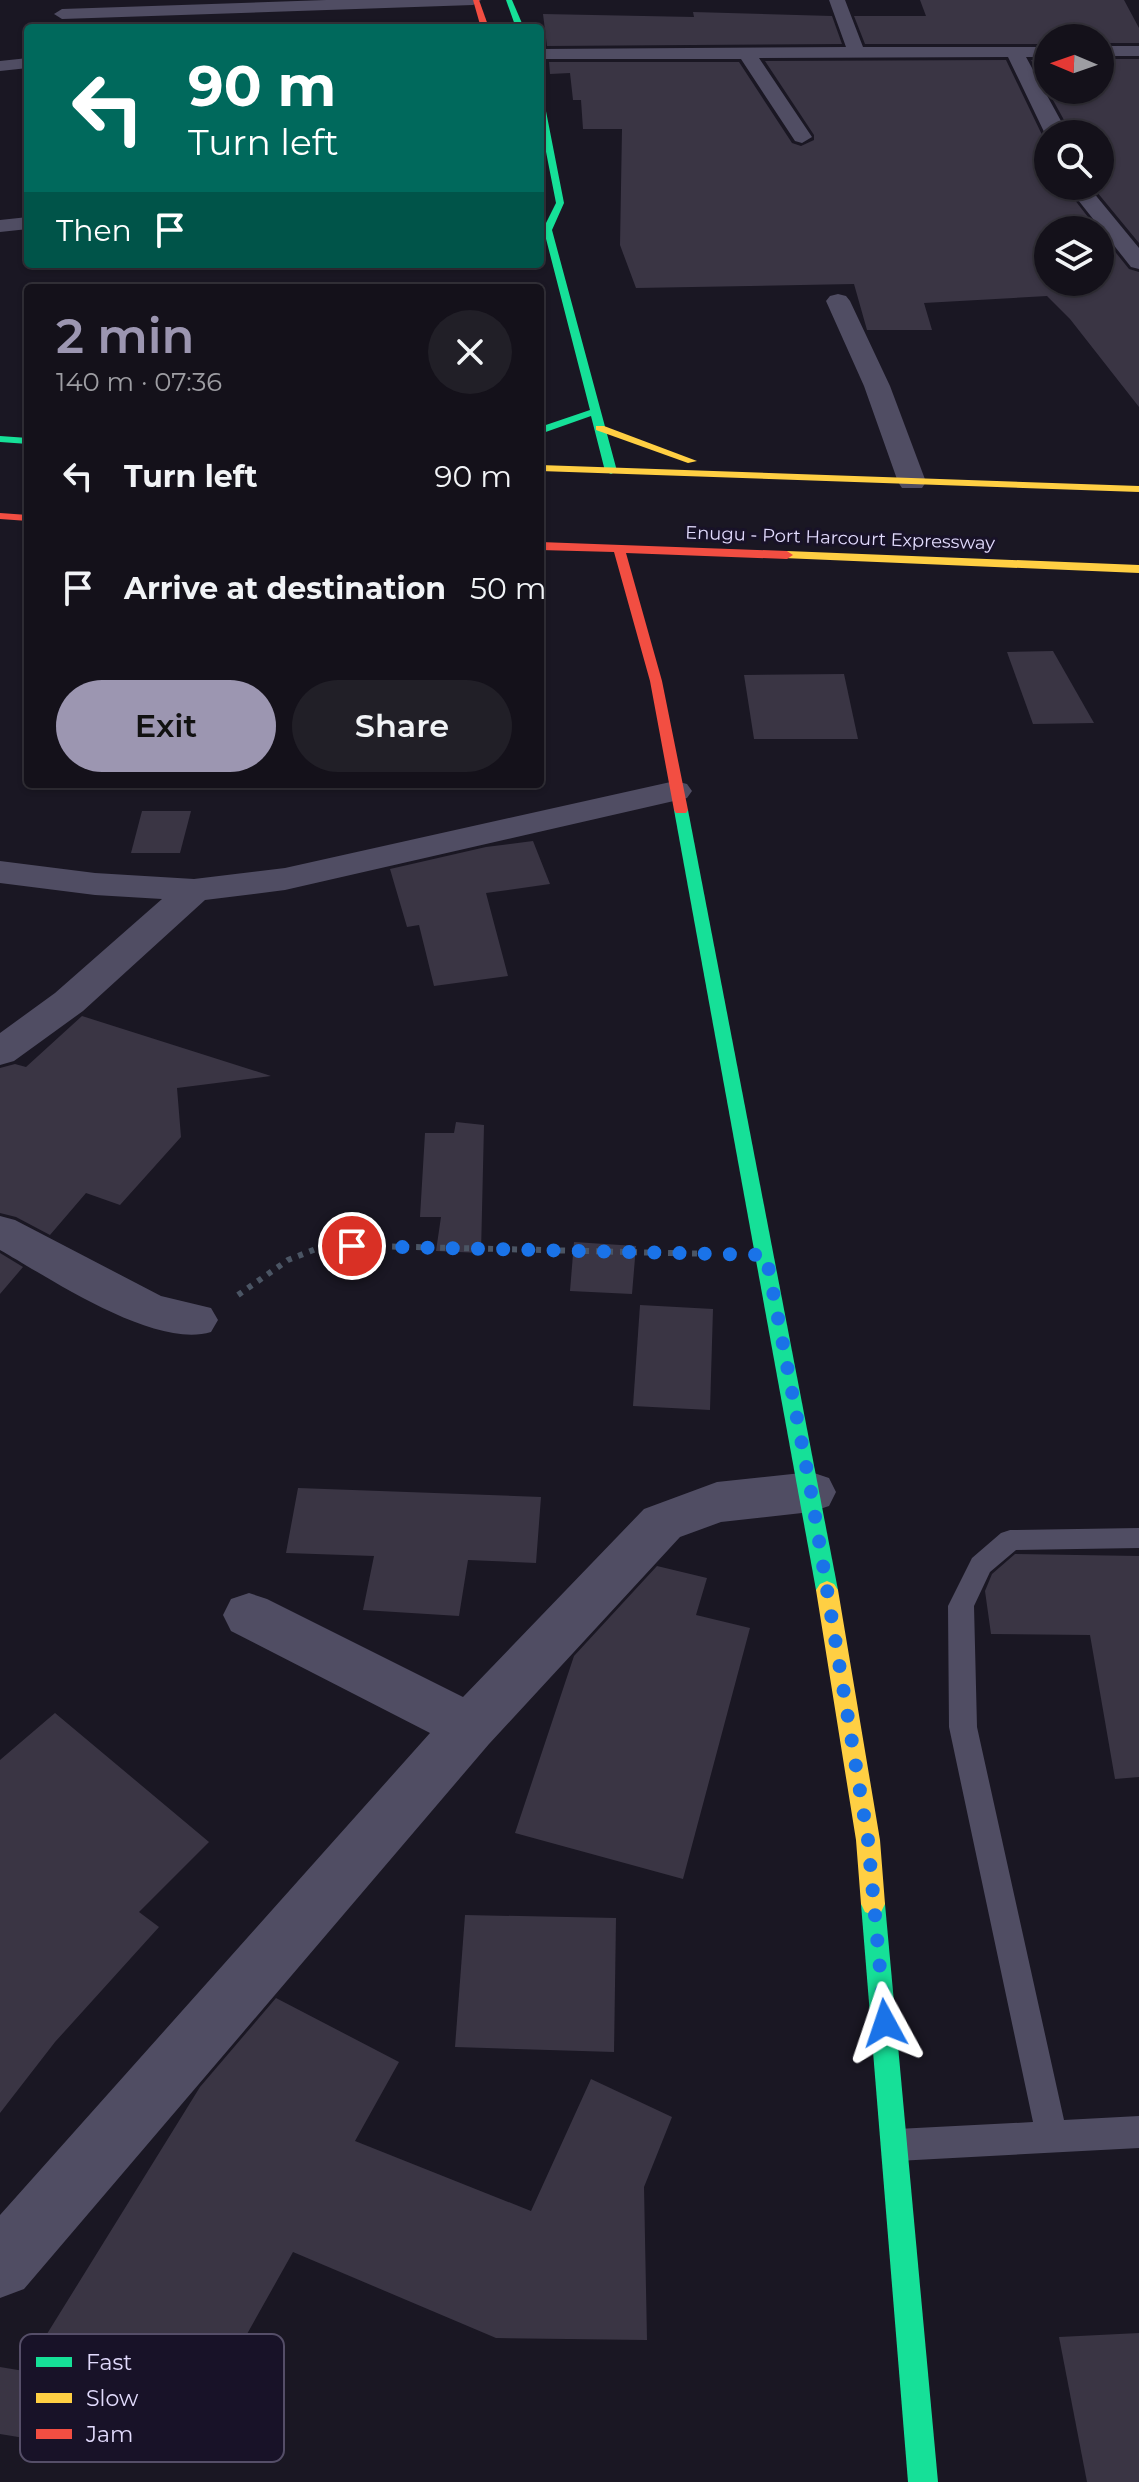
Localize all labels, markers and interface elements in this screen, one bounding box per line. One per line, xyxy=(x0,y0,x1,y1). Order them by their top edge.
north arrow xyxy=(1034,24,1114,104)
map controls xyxy=(1034,24,1114,296)
text: 90 m xyxy=(188,52,336,120)
icon: left xyxy=(56,56,160,160)
text: Turn left xyxy=(188,120,339,164)
button: search xyxy=(1034,120,1114,200)
icon: arrive xyxy=(148,208,192,252)
text: Then xyxy=(56,212,132,249)
button: layers xyxy=(1034,216,1114,296)
text: 2 min xyxy=(56,307,194,365)
button: close xyxy=(428,310,512,394)
text: 140 m · 07:36 xyxy=(56,366,222,398)
icon: left xyxy=(56,454,100,498)
text: Turn left xyxy=(124,458,257,495)
text: 90 m xyxy=(434,458,512,495)
street label: Enugu - Port Harcourt Expressway xyxy=(685,522,996,554)
icon: arrive xyxy=(56,566,100,610)
text: Arrive at destination xyxy=(124,570,446,607)
text: 50 m xyxy=(470,570,547,607)
button: Exit xyxy=(56,680,276,772)
button: Share xyxy=(292,680,512,772)
pin xyxy=(318,1212,386,1280)
icon: arrive xyxy=(330,1224,374,1268)
position arrow xyxy=(843,1981,927,2065)
legend xyxy=(20,2334,284,2462)
text: Fast xyxy=(86,2349,132,2376)
text: Slow xyxy=(86,2385,139,2412)
text: Jam xyxy=(85,2421,133,2448)

